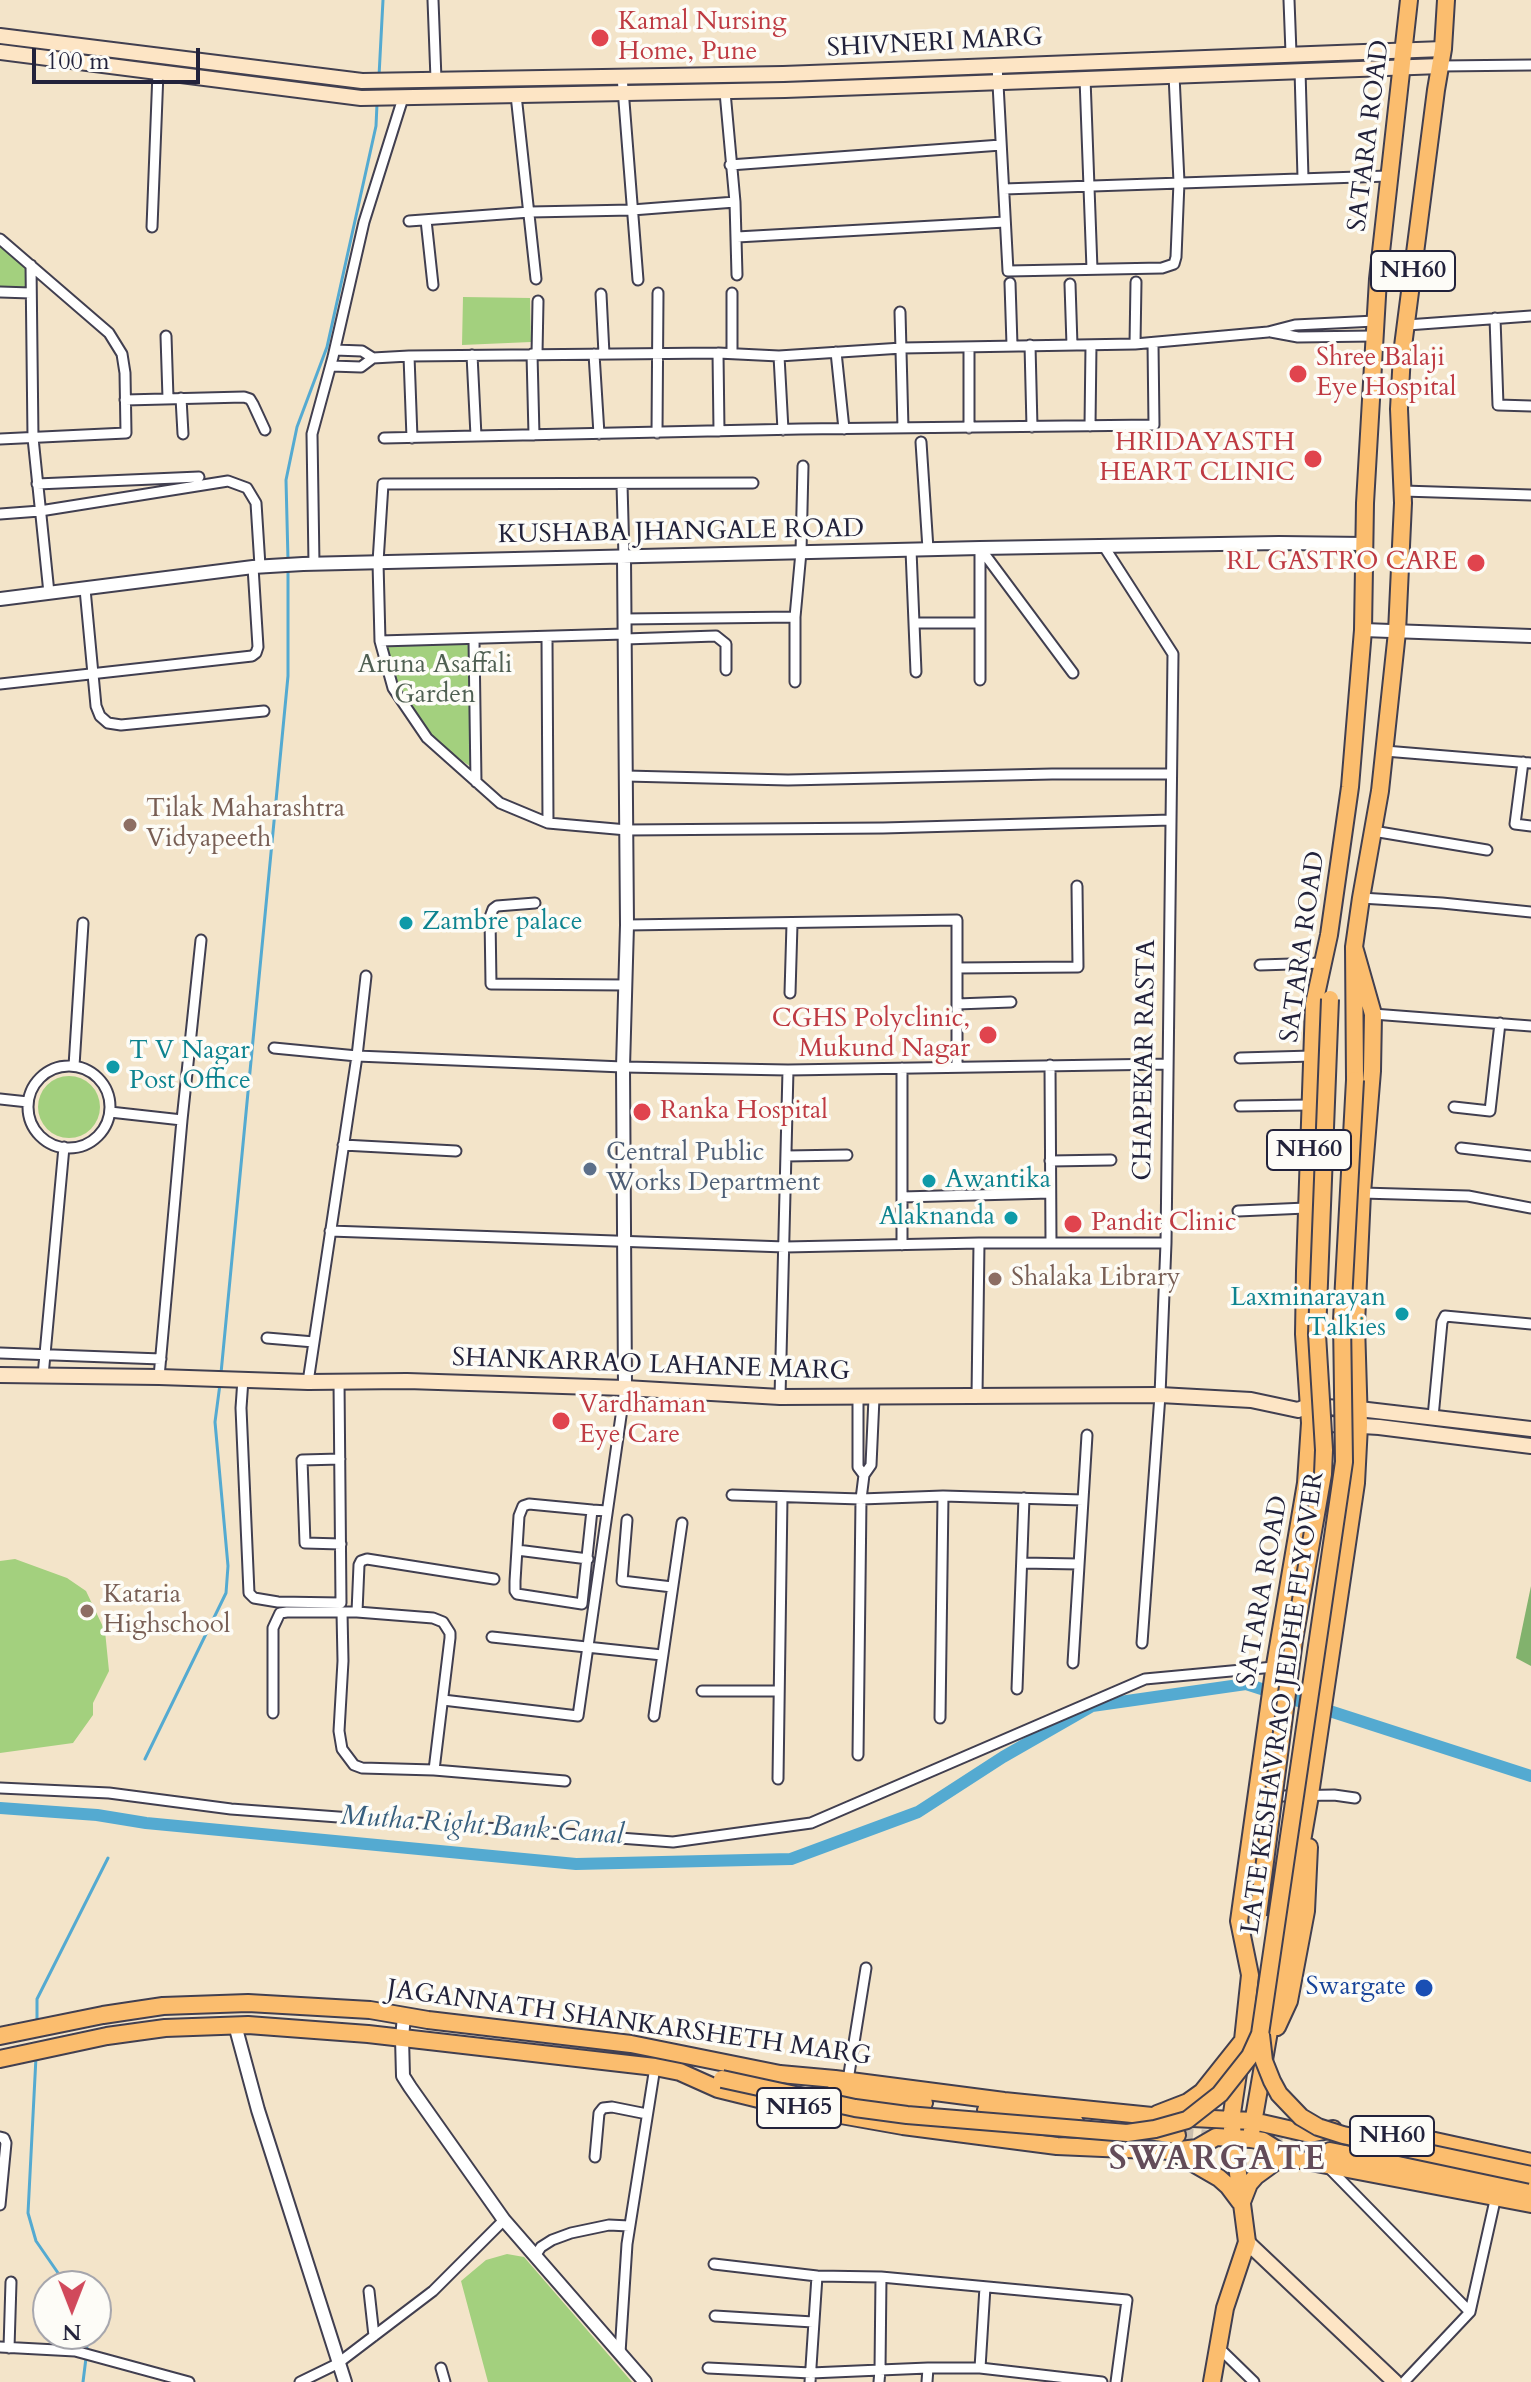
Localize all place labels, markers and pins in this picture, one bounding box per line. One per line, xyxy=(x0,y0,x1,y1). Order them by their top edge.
place label: Kamal Nursing Home, Pune xyxy=(618,7,787,68)
marker: Kamal Nursing Home, Pune xyxy=(589,27,611,49)
place label: Shree Balaji Eye Hospital xyxy=(1316,343,1456,404)
marker: Shree Balaji Eye Hospital xyxy=(1287,363,1309,385)
place label: HRIDAYASTH HEART CLINIC xyxy=(1099,428,1295,490)
marker: HRIDAYASTH HEART CLINIC xyxy=(1302,448,1324,470)
place label: RL GASTRO CARE xyxy=(1226,547,1458,579)
marker: RL GASTRO CARE xyxy=(1465,552,1487,574)
place label: Tilak Maharashtra Vidyapeeth xyxy=(146,794,345,856)
marker: Tilak Maharashtra Vidyapeeth xyxy=(121,816,139,834)
place label: Zambre palace xyxy=(422,907,583,939)
marker: Zambre palace xyxy=(397,914,415,932)
place label: CGHS Polyclinic, Mukund Nagar xyxy=(772,1004,970,1066)
marker: CGHS Polyclinic, Mukund Nagar xyxy=(977,1024,999,1046)
place label: T V Nagar Post Office xyxy=(129,1036,251,1098)
marker: T V Nagar Post Office xyxy=(104,1058,122,1076)
place label: Ranka Hospital xyxy=(660,1096,828,1128)
marker: Ranka Hospital xyxy=(631,1101,653,1123)
place label: Central Public Works Department xyxy=(606,1138,820,1200)
marker: Central Public Works Department xyxy=(581,1160,599,1178)
place label: Awantika xyxy=(945,1165,1051,1197)
marker: Awantika xyxy=(920,1172,938,1190)
place label: Alaknanda xyxy=(879,1202,995,1234)
place label: Pandit Clinic xyxy=(1091,1208,1236,1240)
marker: Alaknanda xyxy=(1002,1209,1020,1227)
marker: Pandit Clinic xyxy=(1062,1213,1084,1235)
place label: Shalaka Library xyxy=(1011,1263,1180,1295)
marker: Shalaka Library xyxy=(986,1270,1004,1288)
place label: Laxminarayan Talkies xyxy=(1230,1283,1386,1344)
marker: Laxminarayan Talkies xyxy=(1393,1305,1411,1323)
place label: Vardhaman Eye Care xyxy=(579,1390,706,1452)
marker: Vardhaman Eye Care xyxy=(550,1410,572,1432)
place label: Kataria Highschool xyxy=(103,1580,230,1642)
marker: Kataria Highschool xyxy=(78,1602,96,1620)
place label: Swargate xyxy=(1306,1972,1406,2004)
marker: Swargate xyxy=(1413,1977,1435,1999)

